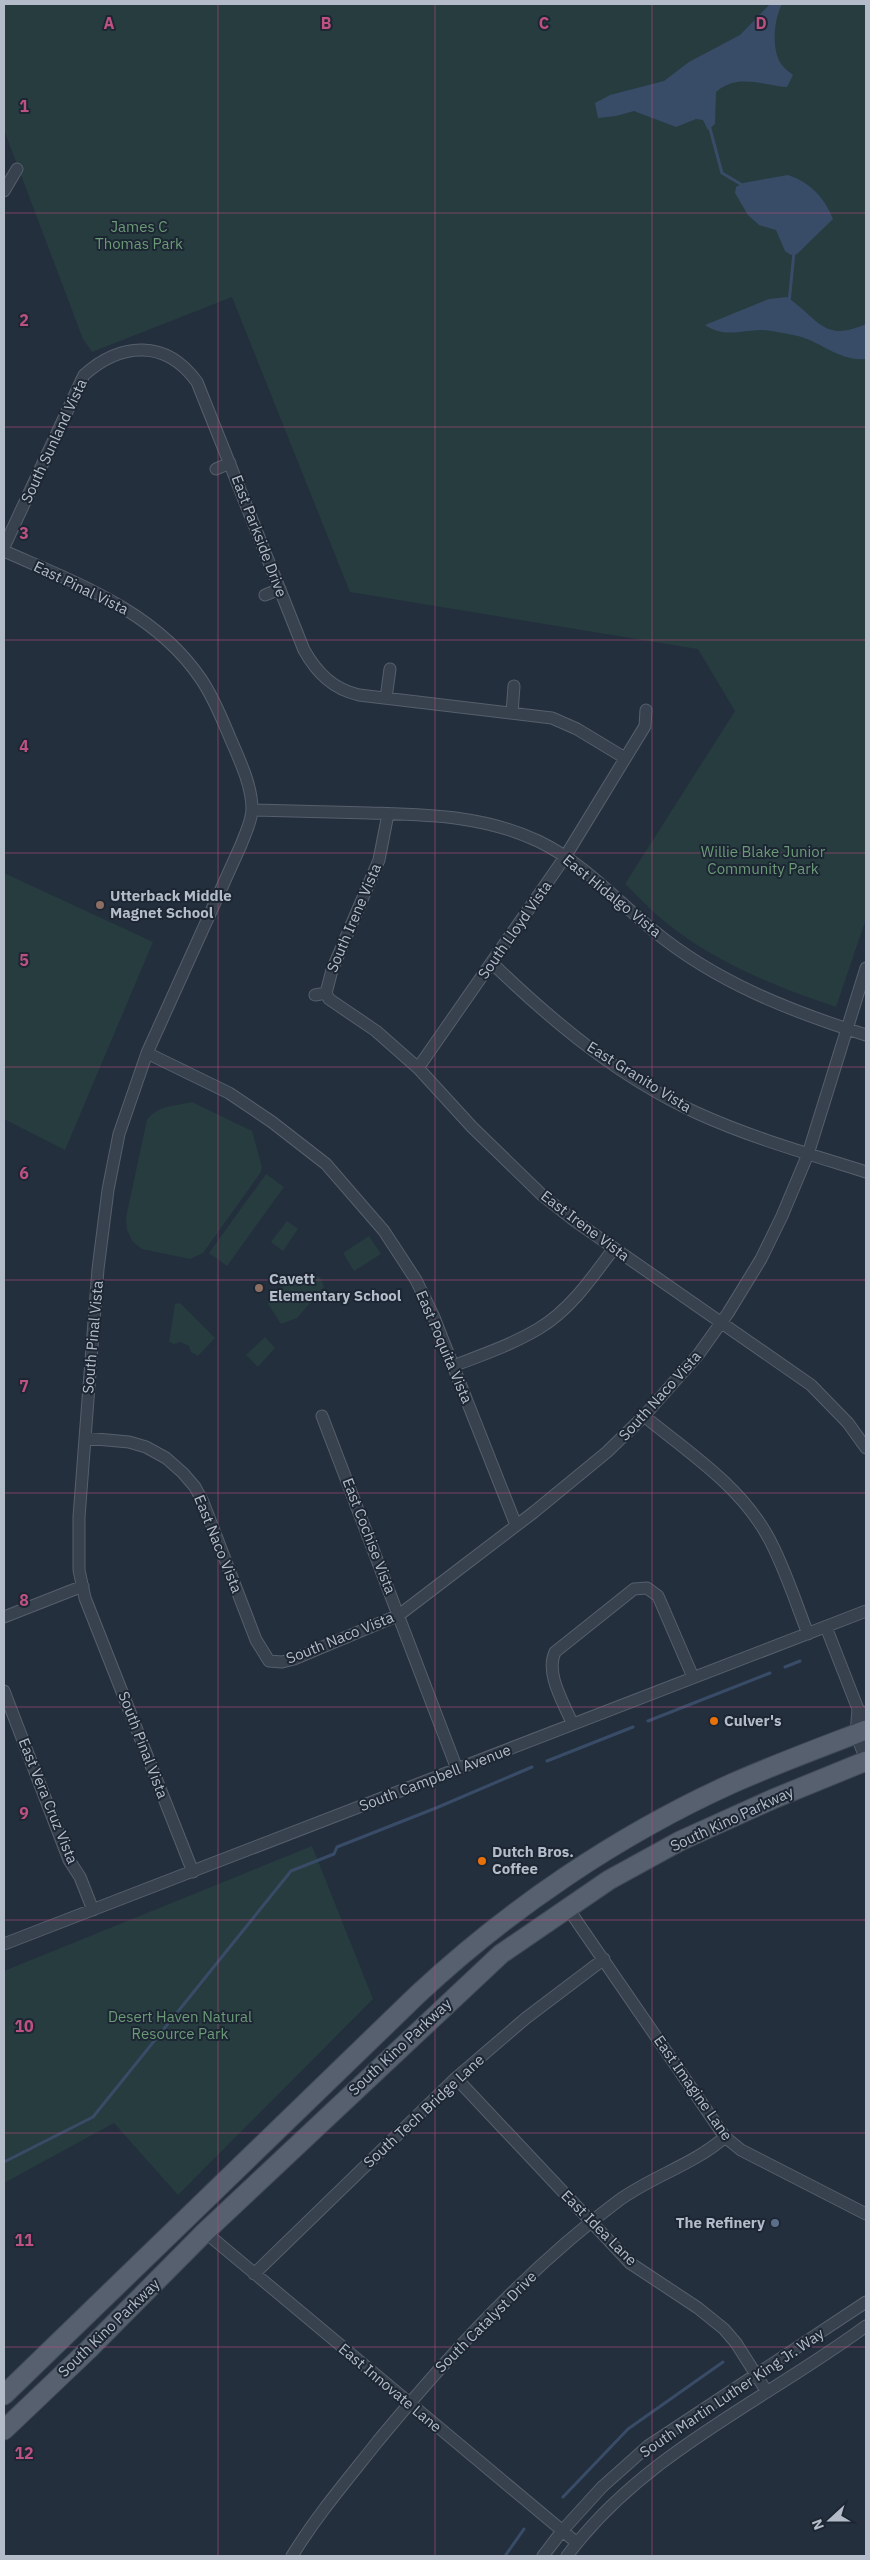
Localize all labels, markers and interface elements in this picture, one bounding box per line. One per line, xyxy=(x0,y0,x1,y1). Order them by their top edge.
text: A xyxy=(104,13,115,33)
text: B xyxy=(321,13,332,33)
text: C xyxy=(539,13,549,33)
text: D xyxy=(755,13,767,33)
text: 1 xyxy=(19,96,29,116)
park label: James C Thomas Park xyxy=(95,217,183,253)
text: 2 xyxy=(19,310,29,330)
street label: South Sunland Vista xyxy=(16,376,91,506)
street label: East Parkside Drive xyxy=(227,472,292,600)
text: 3 xyxy=(19,523,29,543)
street label: East Pinal Vista xyxy=(31,556,132,619)
text: 4 xyxy=(19,736,29,756)
park label: Willie Blake Junior Community Park xyxy=(701,842,826,878)
street label: East Hidalgo Vista xyxy=(559,850,665,941)
street label: South Irene Vista xyxy=(322,861,385,975)
street label: South Lloyd Vista xyxy=(474,877,556,983)
place label: Utterback Middle Magnet School xyxy=(110,886,232,922)
marker: Utterback Middle Magnet School xyxy=(94,899,106,911)
text: 5 xyxy=(19,950,29,970)
street label: East Granito Vista xyxy=(584,1037,695,1116)
text: 6 xyxy=(19,1163,29,1183)
street label: East Irene Vista xyxy=(537,1186,633,1265)
place label: Cavett Elementary School xyxy=(269,1269,402,1305)
street label: South Pinal Vista xyxy=(78,1280,107,1394)
marker: Cavett Elementary School xyxy=(253,1282,265,1294)
street label: East Poquita Vista xyxy=(412,1287,477,1406)
street label: South Naco Vista xyxy=(614,1347,705,1445)
text: 7 xyxy=(19,1376,29,1396)
street label: East Cochise Vista xyxy=(339,1475,400,1597)
street label: East Naco Vista xyxy=(190,1492,247,1596)
text: 8 xyxy=(19,1590,29,1610)
street label: South Naco Vista xyxy=(283,1607,396,1668)
street label: South Pinal Vista xyxy=(114,1689,173,1801)
place label: Culver's xyxy=(724,1711,782,1730)
marker: Culver's xyxy=(708,1715,720,1727)
street label: East Vera Cruz Vista xyxy=(15,1735,82,1866)
street label: South Campbell Avenue xyxy=(356,1740,513,1815)
street label: South Kino Parkway xyxy=(667,1781,797,1855)
text: 9 xyxy=(19,1803,29,1823)
place label: Dutch Bros. Coffee xyxy=(492,1842,574,1878)
marker: Dutch Bros. Coffee xyxy=(476,1855,488,1867)
street label: South Kino Parkway xyxy=(344,1994,455,2099)
park label: Desert Haven Natural Resource Park xyxy=(108,2007,252,2043)
text: 10 xyxy=(14,2016,34,2036)
street label: East Imagine Lane xyxy=(650,2031,737,2144)
street label: South Tech Bridge Lane xyxy=(359,2050,488,2171)
street label: East Idea Lane xyxy=(557,2186,641,2270)
place label: The Refinery xyxy=(676,2213,765,2232)
marker: The Refinery xyxy=(769,2217,781,2229)
text: 11 xyxy=(14,2230,34,2250)
street label: South Catalyst Drive xyxy=(431,2267,540,2376)
street label: South Kino Parkway xyxy=(54,2274,164,2381)
street label: South Martin Luther King Jr. Way xyxy=(636,2323,828,2461)
street label: East Innovate Lane xyxy=(335,2339,446,2436)
text: 12 xyxy=(14,2443,34,2463)
north arrow xyxy=(805,2495,855,2545)
text: N xyxy=(808,2517,828,2533)

